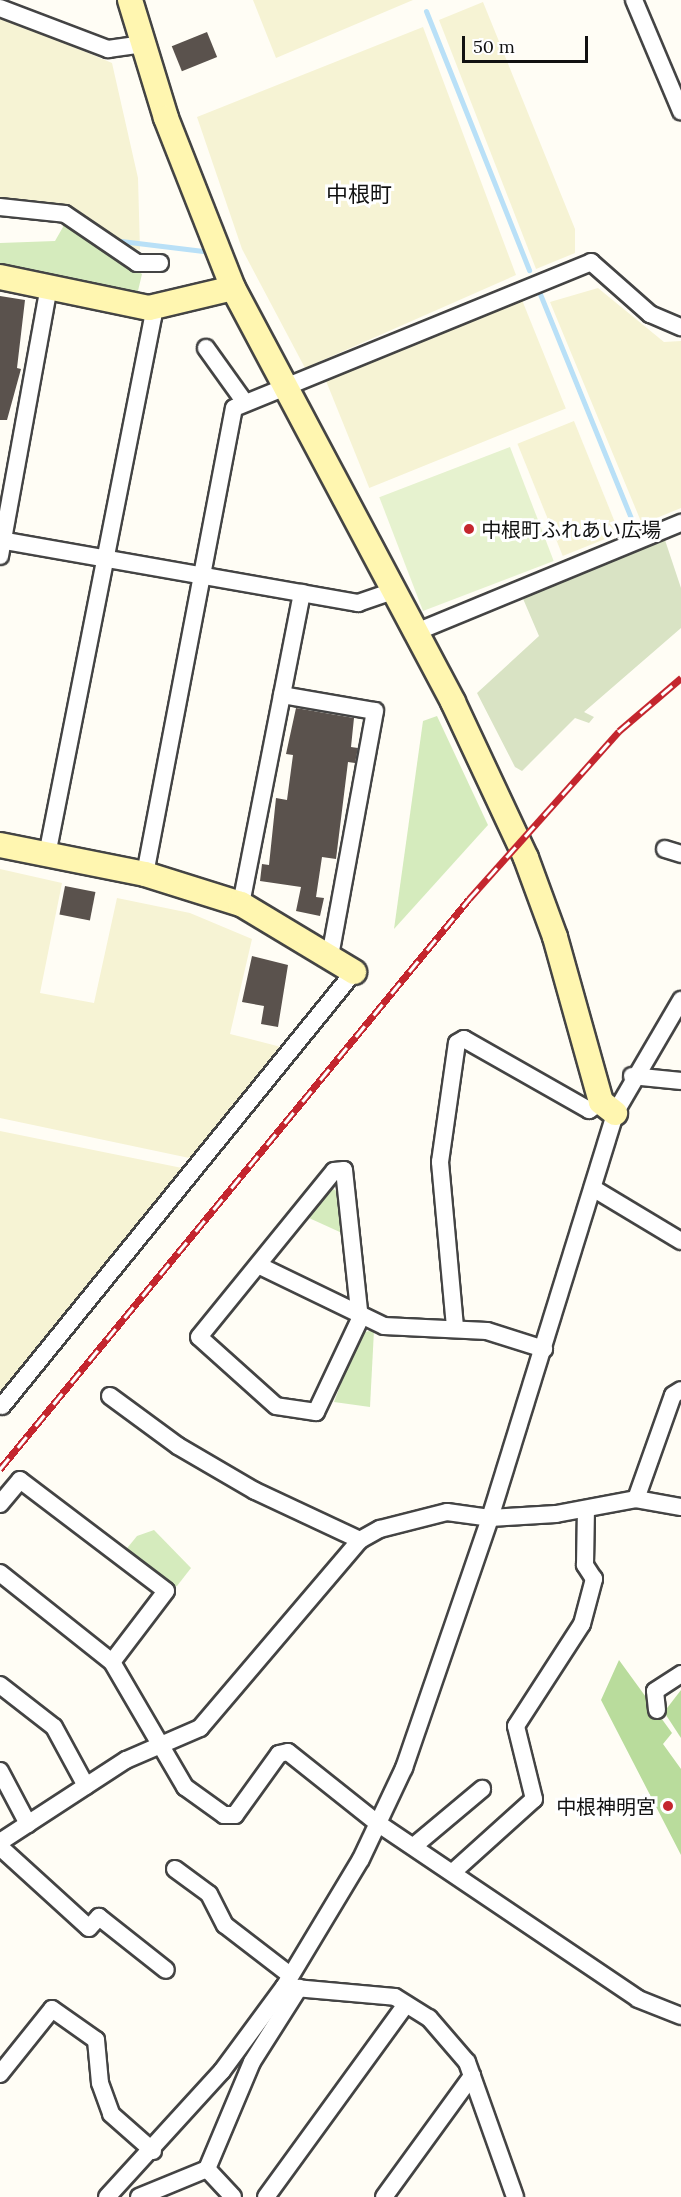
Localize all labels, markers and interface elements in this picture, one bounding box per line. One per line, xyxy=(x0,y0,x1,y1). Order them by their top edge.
scale bar xyxy=(465,24,591,62)
text: 50 m xyxy=(473,35,515,58)
district label: 中根町 xyxy=(326,182,392,208)
place label: 中根町ふれあい広場 xyxy=(481,517,661,541)
marker: 中根町ふれあい広場 xyxy=(462,522,476,536)
place label: 中根神明宮 xyxy=(556,1794,656,1818)
marker: 中根神明宮 xyxy=(661,1799,675,1813)

